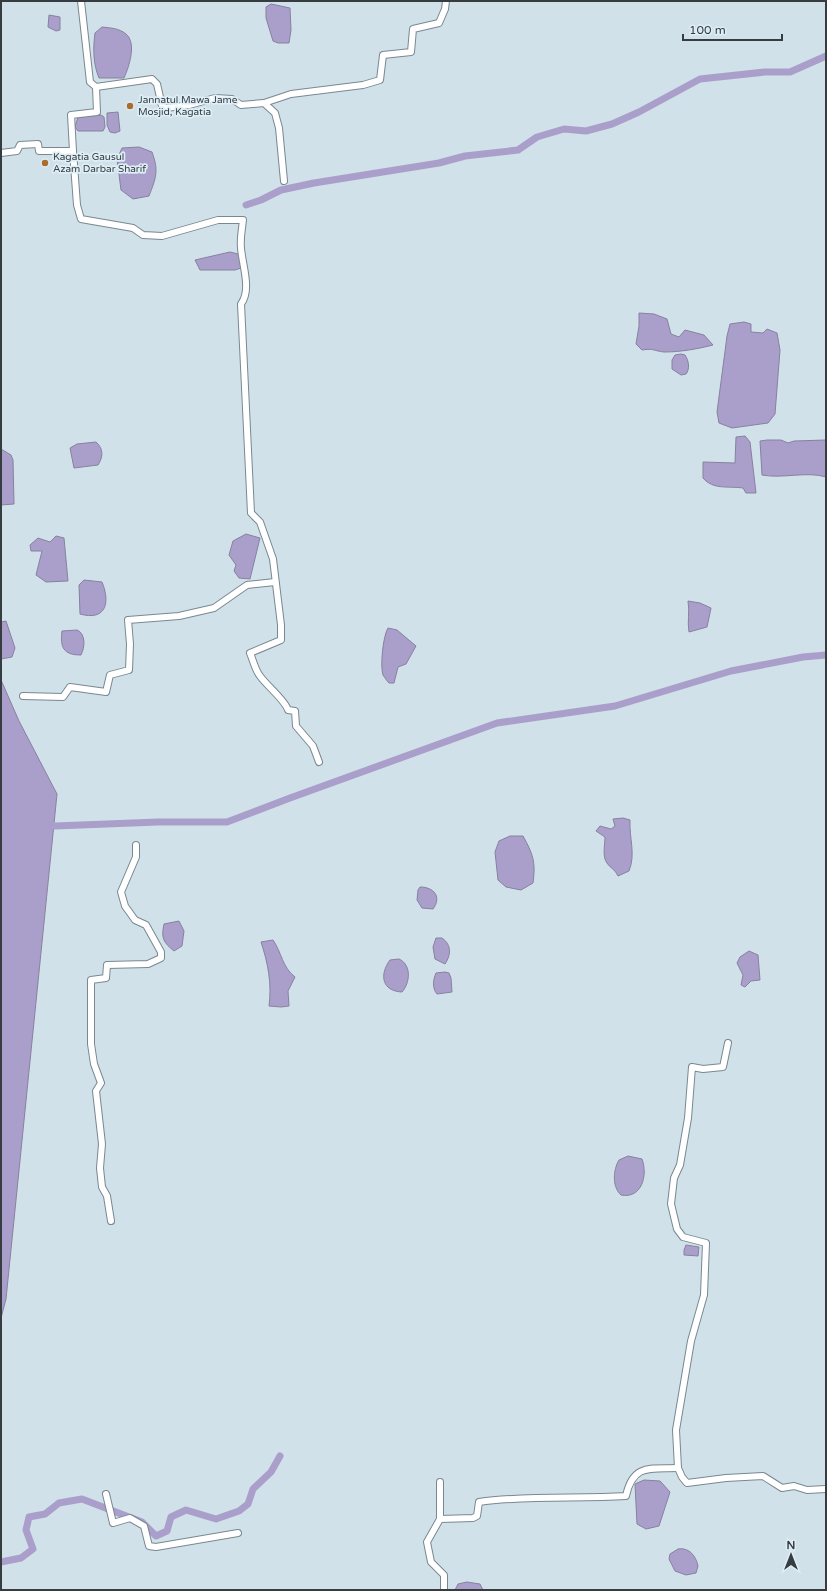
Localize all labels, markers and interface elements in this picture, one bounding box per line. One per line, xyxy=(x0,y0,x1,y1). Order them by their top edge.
scale bar xyxy=(683,16,782,42)
text: 100 m xyxy=(689,23,726,37)
place label: Jannatul Mawa Jame Mosjid, Kagatia xyxy=(138,94,238,118)
marker: Jannatul Mawa Jame Mosjid, Kagatia xyxy=(125,101,135,111)
place label: Kagatia Gausul Azam Darbar Sharif xyxy=(53,151,146,175)
marker: Kagatia Gausul Azam Darbar Sharif xyxy=(40,158,50,168)
north arrow xyxy=(771,1535,811,1575)
text: N xyxy=(787,1539,795,1552)

